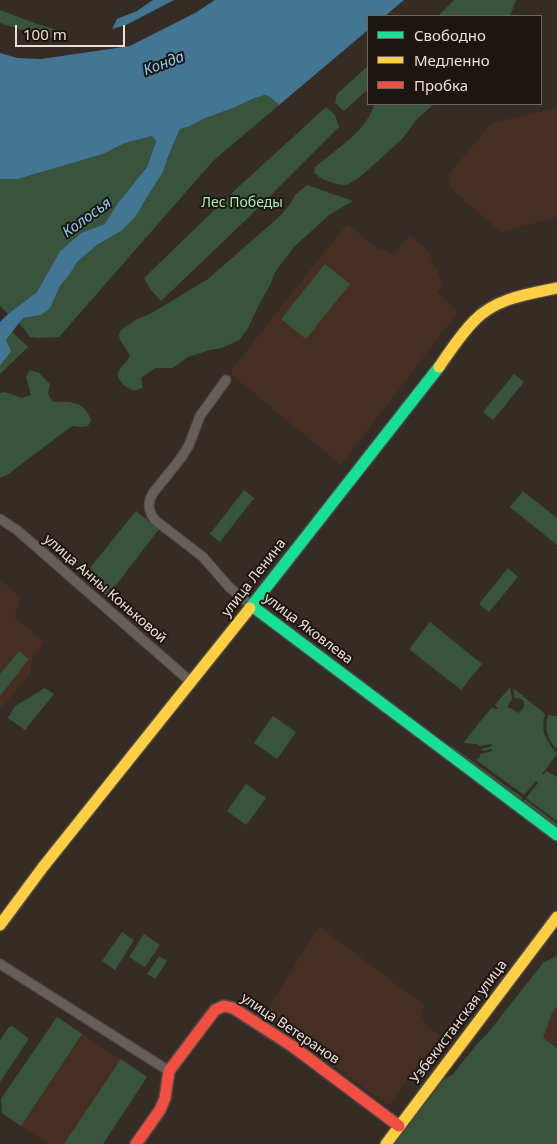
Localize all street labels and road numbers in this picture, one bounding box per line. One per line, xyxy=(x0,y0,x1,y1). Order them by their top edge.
street label: улица Анны Коньковой xyxy=(40,531,170,647)
street label: улица Ленина xyxy=(218,536,290,620)
street label: улица Яковлева xyxy=(260,590,356,668)
street label: Узбекистанская улица xyxy=(407,957,511,1087)
street label: улица Ветеранов xyxy=(238,990,342,1068)

